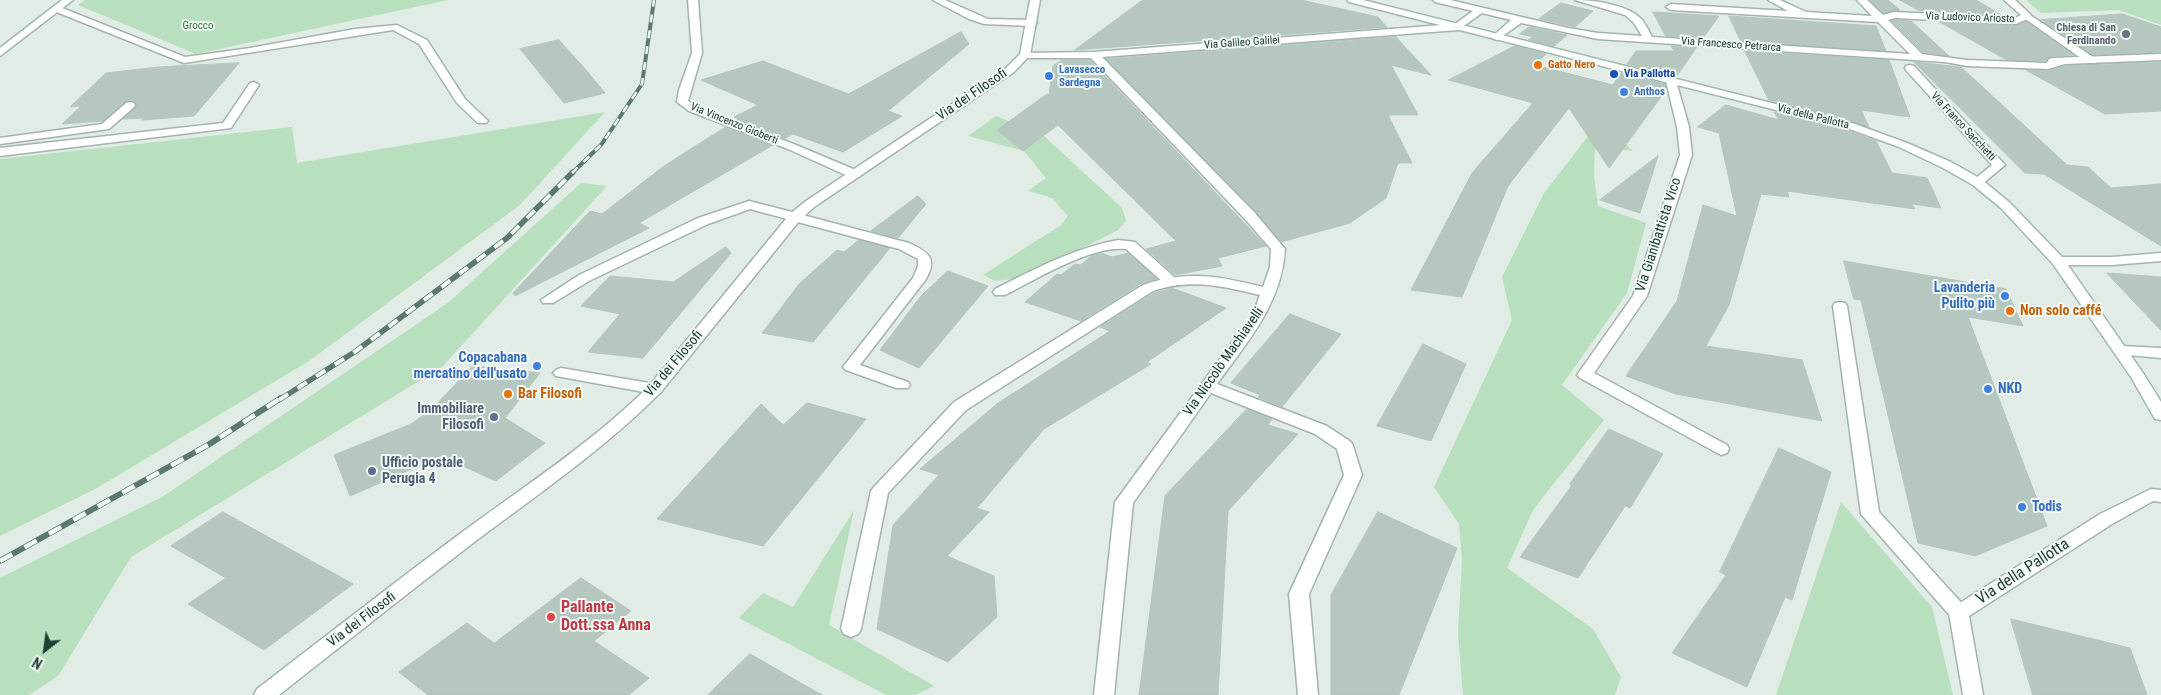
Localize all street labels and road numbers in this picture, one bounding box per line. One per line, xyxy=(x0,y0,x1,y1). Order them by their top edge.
street label: Via Ludovico Ariosto xyxy=(1925,10,2015,26)
street label: Via Galileo Galilei xyxy=(1204,34,1280,52)
street label: Via Francesco Petrarca xyxy=(1681,35,1781,55)
street label: Via dei Filosofi xyxy=(934,65,1010,125)
street label: Via Franco Sacchetti xyxy=(1928,90,1998,164)
street label: Via Vincenzo Gioberti xyxy=(688,100,780,148)
street label: Via della Pallotta xyxy=(1776,102,1850,132)
street label: Via Gianibattista Vico xyxy=(1633,176,1685,294)
street label: Via Niccolò Machiavelli xyxy=(1180,304,1268,420)
street label: Via dei Filosofi xyxy=(641,327,707,401)
street label: Via della Pallotta xyxy=(1973,535,2073,609)
street label: Via dei Filosofi xyxy=(324,589,400,651)

